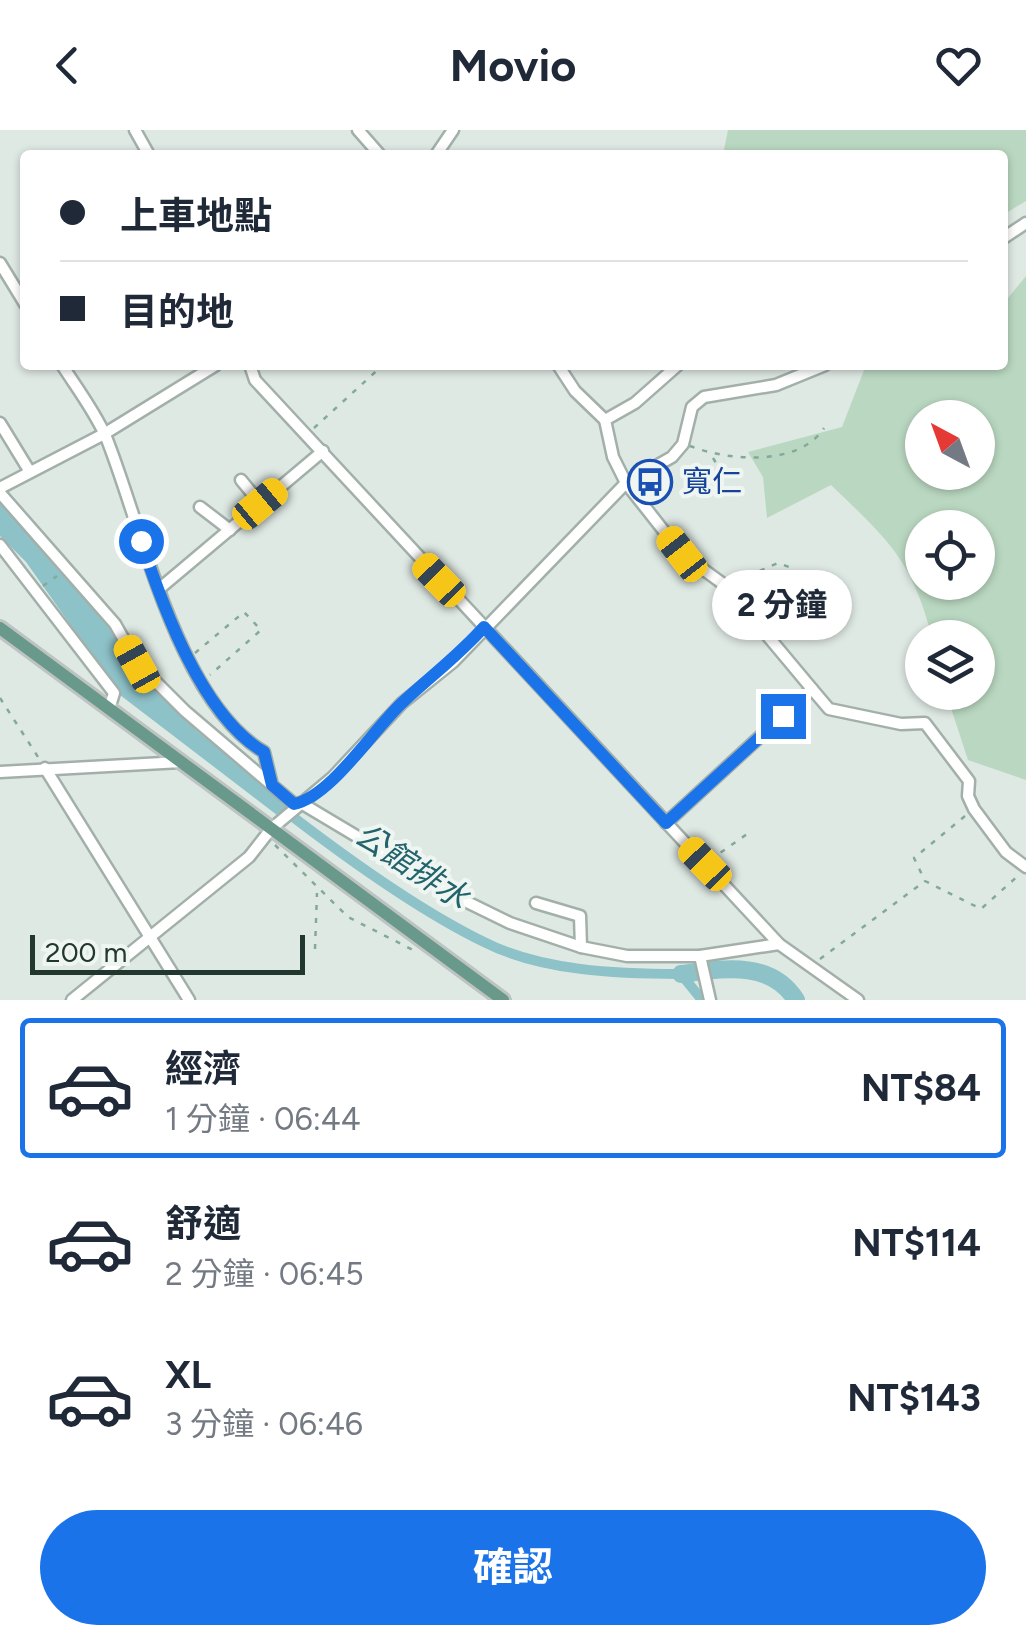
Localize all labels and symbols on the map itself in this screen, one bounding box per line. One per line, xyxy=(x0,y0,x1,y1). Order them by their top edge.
north arrow xyxy=(905,400,995,490)
bus stop icon: 寬仁 xyxy=(627,459,673,505)
place label: 寬仁 xyxy=(682,463,742,500)
car xyxy=(227,473,293,535)
route start xyxy=(119,519,164,564)
car xyxy=(652,521,712,587)
car xyxy=(407,548,471,612)
callout: 2 分鐘 xyxy=(713,571,853,641)
car xyxy=(109,630,165,698)
route end xyxy=(761,694,806,739)
water label: 公館排水 xyxy=(348,815,478,918)
car xyxy=(673,832,737,896)
scale bar xyxy=(30,930,305,974)

